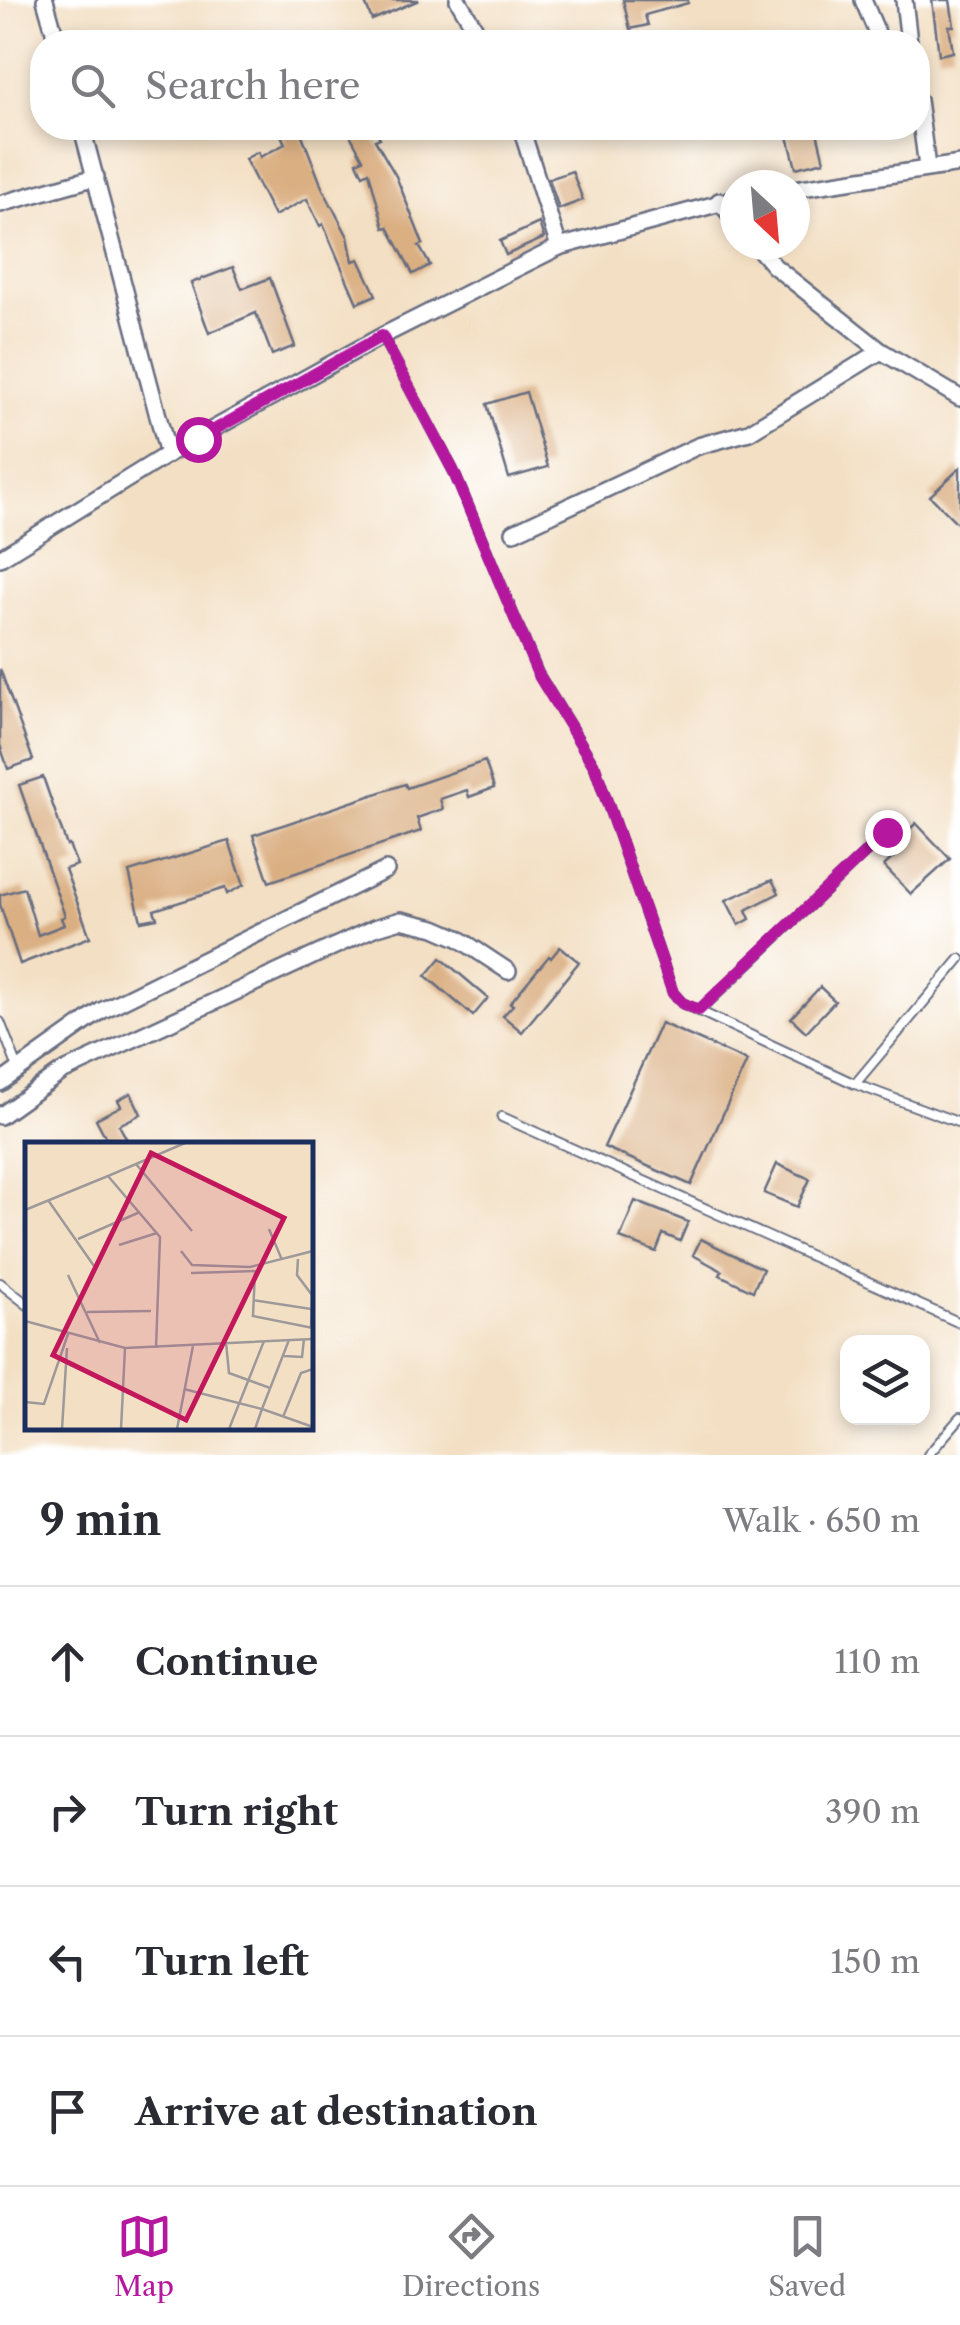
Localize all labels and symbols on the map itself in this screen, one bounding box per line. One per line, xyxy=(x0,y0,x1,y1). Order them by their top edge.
north arrow xyxy=(720,170,810,260)
route start xyxy=(176,417,222,463)
route end xyxy=(865,810,911,856)
inset map xyxy=(25,1142,312,1430)

